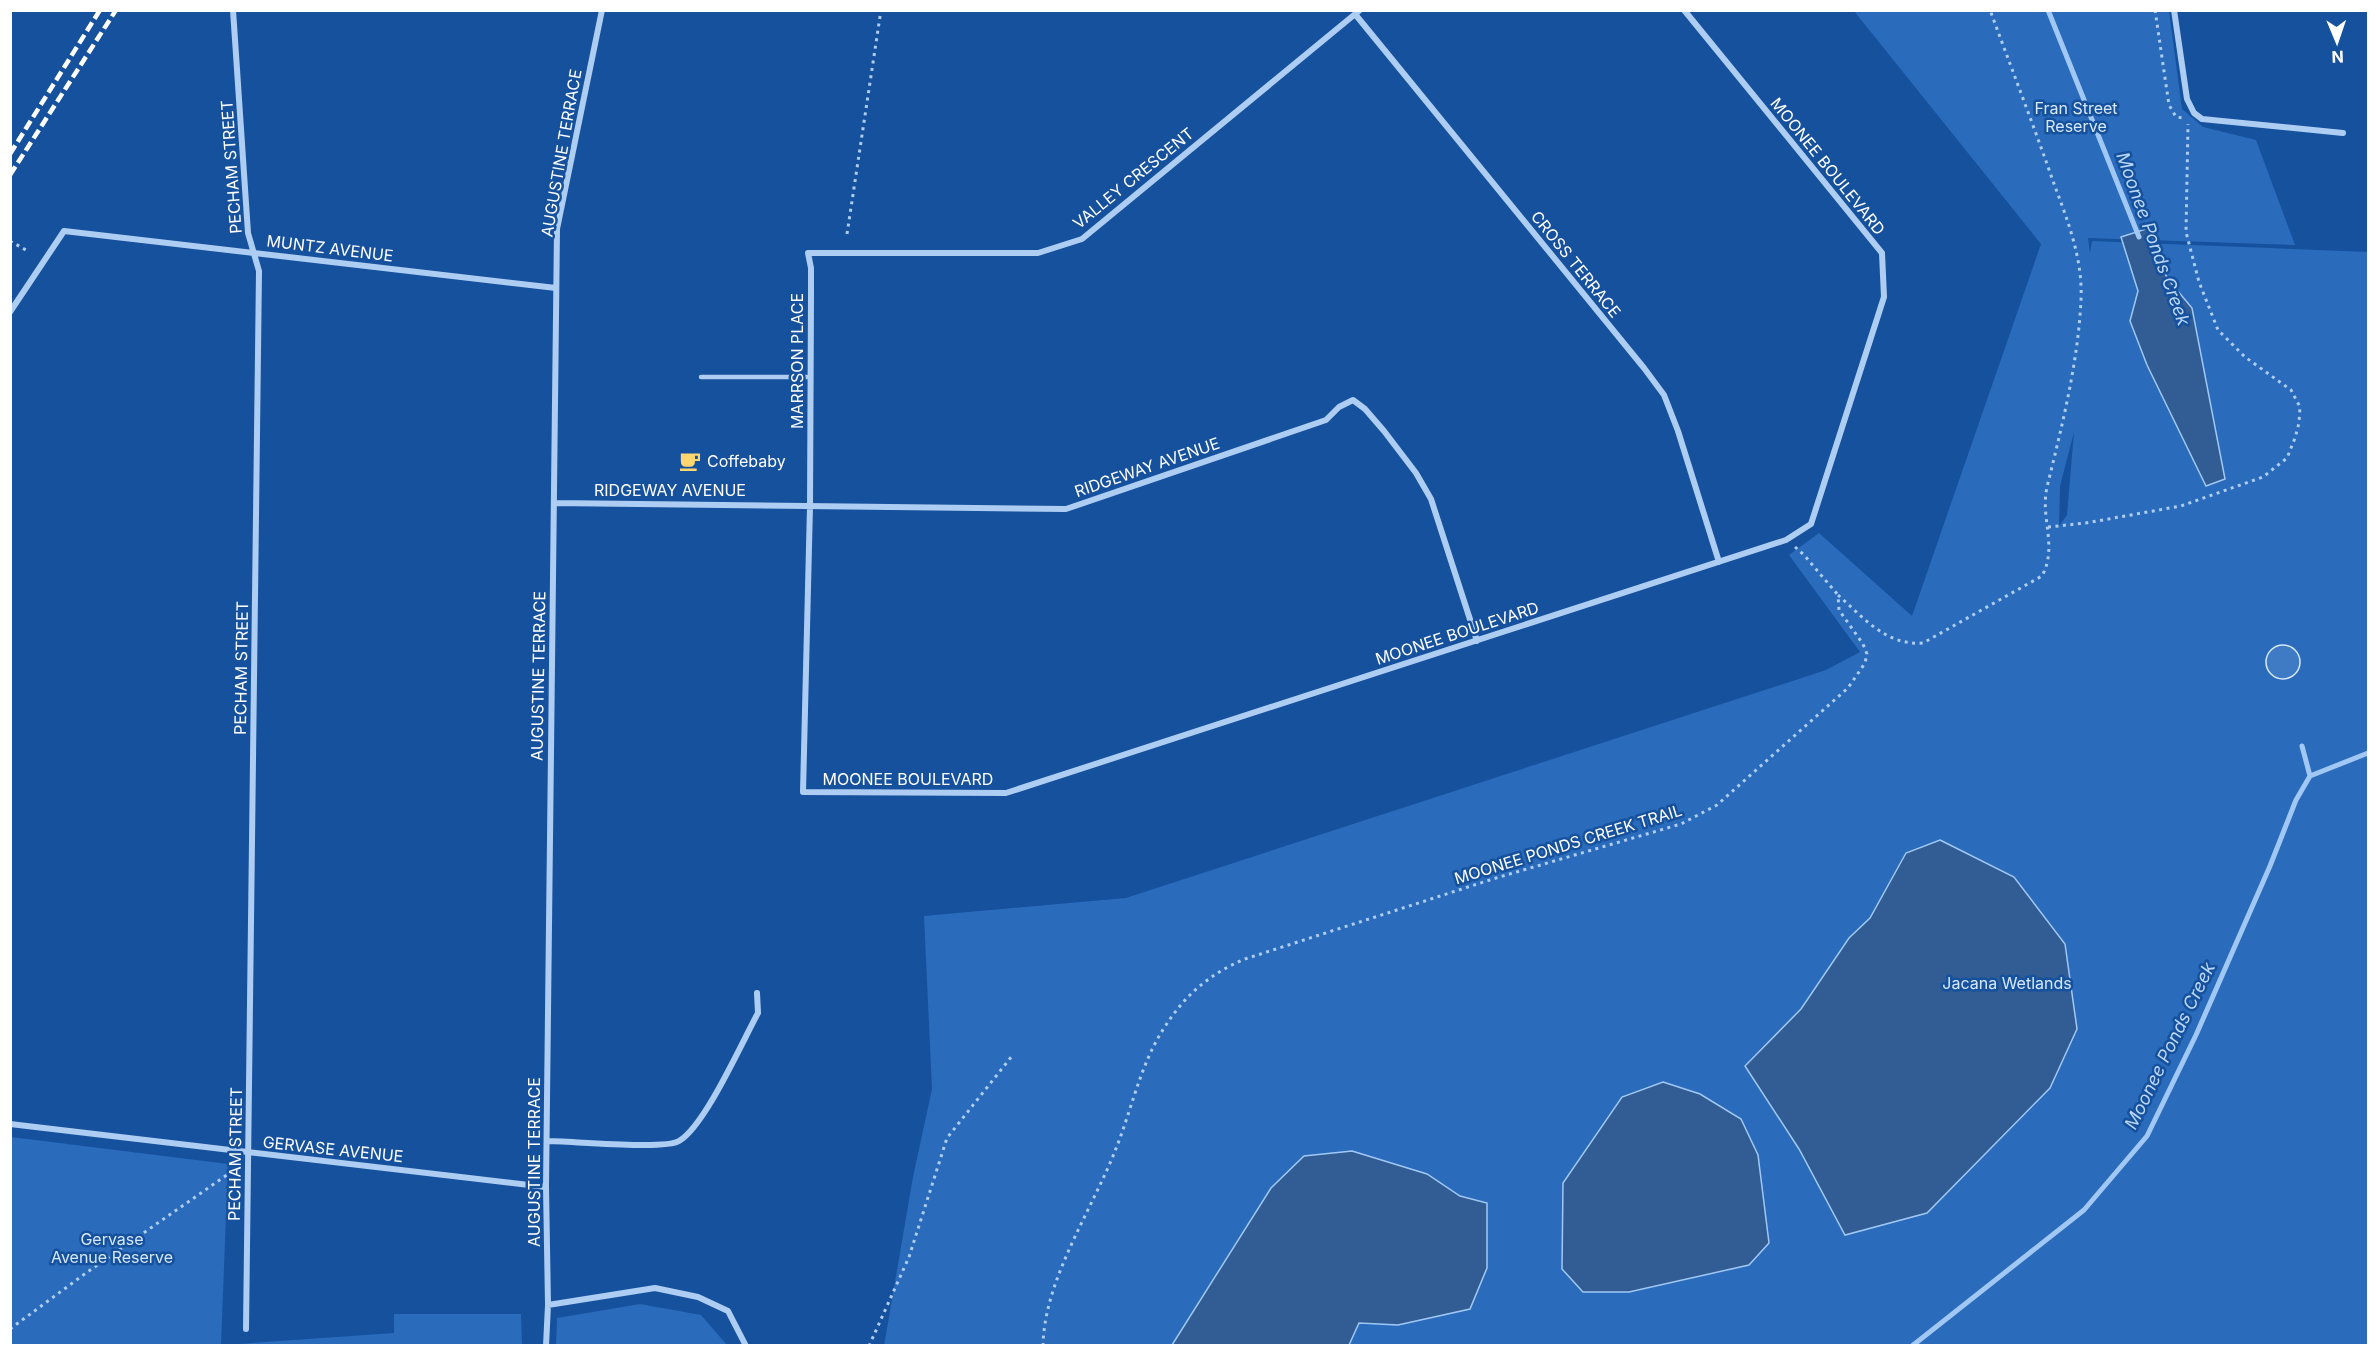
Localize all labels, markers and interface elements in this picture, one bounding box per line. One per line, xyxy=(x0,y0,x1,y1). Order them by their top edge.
north arrow xyxy=(2307,12,2367,72)
text: N xyxy=(2331,47,2344,67)
street label: AUGUSTINE TERRACE xyxy=(536,68,586,238)
street label: MOONEE BOULEVARD xyxy=(1766,93,1890,239)
park label: Fran Street Reserve xyxy=(2034,98,2118,136)
street label: PECHAM STREET xyxy=(216,100,246,234)
street label: VALLEY CRESCENT xyxy=(1069,123,1197,233)
water label: Moonee Ponds Creek xyxy=(2112,149,2195,329)
street label: CROSS TERRACE xyxy=(1527,207,1625,321)
street label: MUNTZ AVENUE xyxy=(266,230,394,266)
street label: MARRSON PLACE xyxy=(787,293,807,429)
street label: RIDGEWAY AVENUE xyxy=(1072,433,1222,501)
cafe icon: Coffebaby xyxy=(678,449,702,473)
place label: Coffebaby xyxy=(707,451,786,471)
street label: RIDGEWAY AVENUE xyxy=(594,480,746,500)
street label: AUGUSTINE TERRACE xyxy=(527,591,549,761)
street label: MOONEE BOULEVARD xyxy=(1373,597,1541,669)
street label: PECHAM STREET xyxy=(230,601,252,735)
street label: MOONEE BOULEVARD xyxy=(823,769,993,789)
street label: MOONEE PONDS CREEK TRAIL xyxy=(1452,800,1684,888)
water label: Moonee Ponds Creek xyxy=(2120,958,2220,1133)
park label: Jacana Wetlands xyxy=(1942,973,2072,993)
street label: AUGUSTINE TERRACE xyxy=(524,1077,544,1247)
street label: PECHAM STREET xyxy=(224,1087,246,1221)
street label: GERVASE AVENUE xyxy=(262,1132,404,1166)
park label: Gervase Avenue Reserve xyxy=(51,1229,173,1267)

